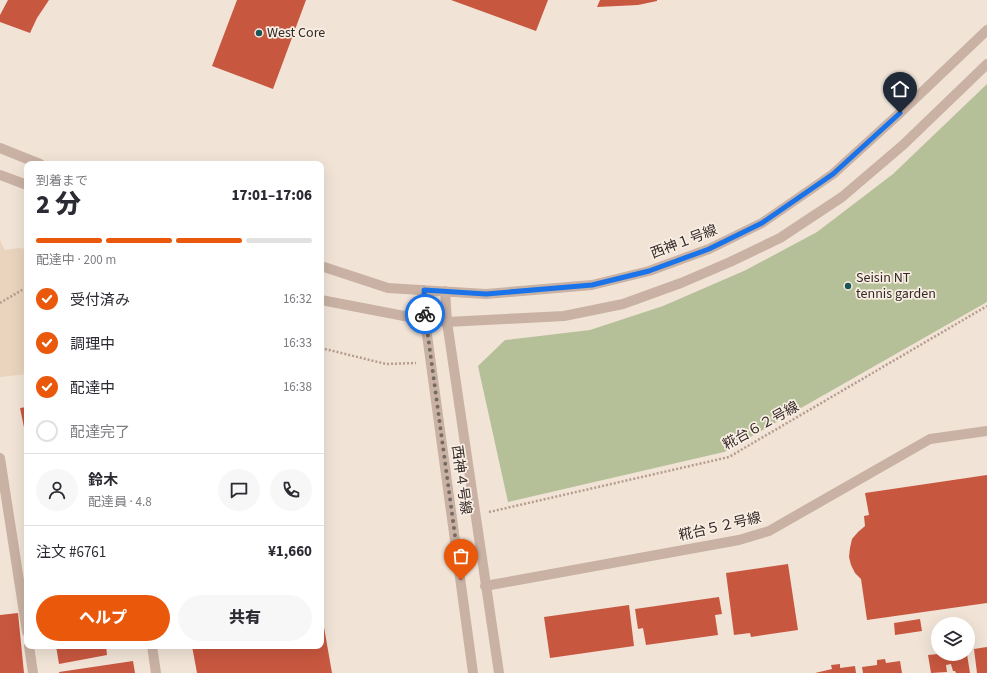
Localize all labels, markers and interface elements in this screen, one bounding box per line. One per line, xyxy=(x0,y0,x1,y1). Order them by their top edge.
place label: West Core xyxy=(267,23,325,43)
marker: West Core xyxy=(254,28,264,38)
pin xyxy=(883,72,917,113)
icon: home xyxy=(889,78,911,100)
text: 到着まで xyxy=(36,172,88,190)
text: 17:01–17:06 xyxy=(231,185,312,206)
text: 2 分 xyxy=(36,186,81,223)
street label: 西神１号線 xyxy=(648,220,720,264)
text: 配達中 · 200 m xyxy=(36,251,116,269)
place label: Seisin NT tennis garden xyxy=(856,268,936,304)
marker: Seisin NT tennis garden xyxy=(843,281,853,291)
icon: check xyxy=(36,288,58,310)
text: 受付済み xyxy=(70,290,130,311)
text: 16:32 xyxy=(283,290,312,308)
courier xyxy=(405,294,445,334)
icon: bike xyxy=(414,303,436,325)
icon: check xyxy=(36,332,58,354)
text: 調理中 xyxy=(70,334,115,355)
text: 16:33 xyxy=(283,334,312,352)
icon: check xyxy=(36,376,58,398)
text: 配達中 xyxy=(70,378,115,399)
text: 16:38 xyxy=(283,378,312,396)
street label: 糀台６２号線 xyxy=(719,397,803,455)
text: 配達完了 xyxy=(70,422,130,443)
street label: 西神４号線 xyxy=(446,444,476,516)
button: person xyxy=(36,469,78,511)
button: chat xyxy=(218,469,260,511)
button: phone xyxy=(270,469,312,511)
text: 鈴木 xyxy=(88,470,118,491)
text: 配達員 · 4.8 xyxy=(88,493,152,511)
street label: 糀台５２号線 xyxy=(677,508,763,546)
pin xyxy=(444,539,478,580)
text: ¥1,660 xyxy=(268,541,312,562)
text: 注文 #6761 xyxy=(36,542,106,563)
icon: bag xyxy=(450,545,472,567)
button: ヘルプ xyxy=(36,595,170,641)
button: 共有 xyxy=(178,595,312,641)
map controls xyxy=(931,617,975,661)
button: layers xyxy=(931,617,975,661)

